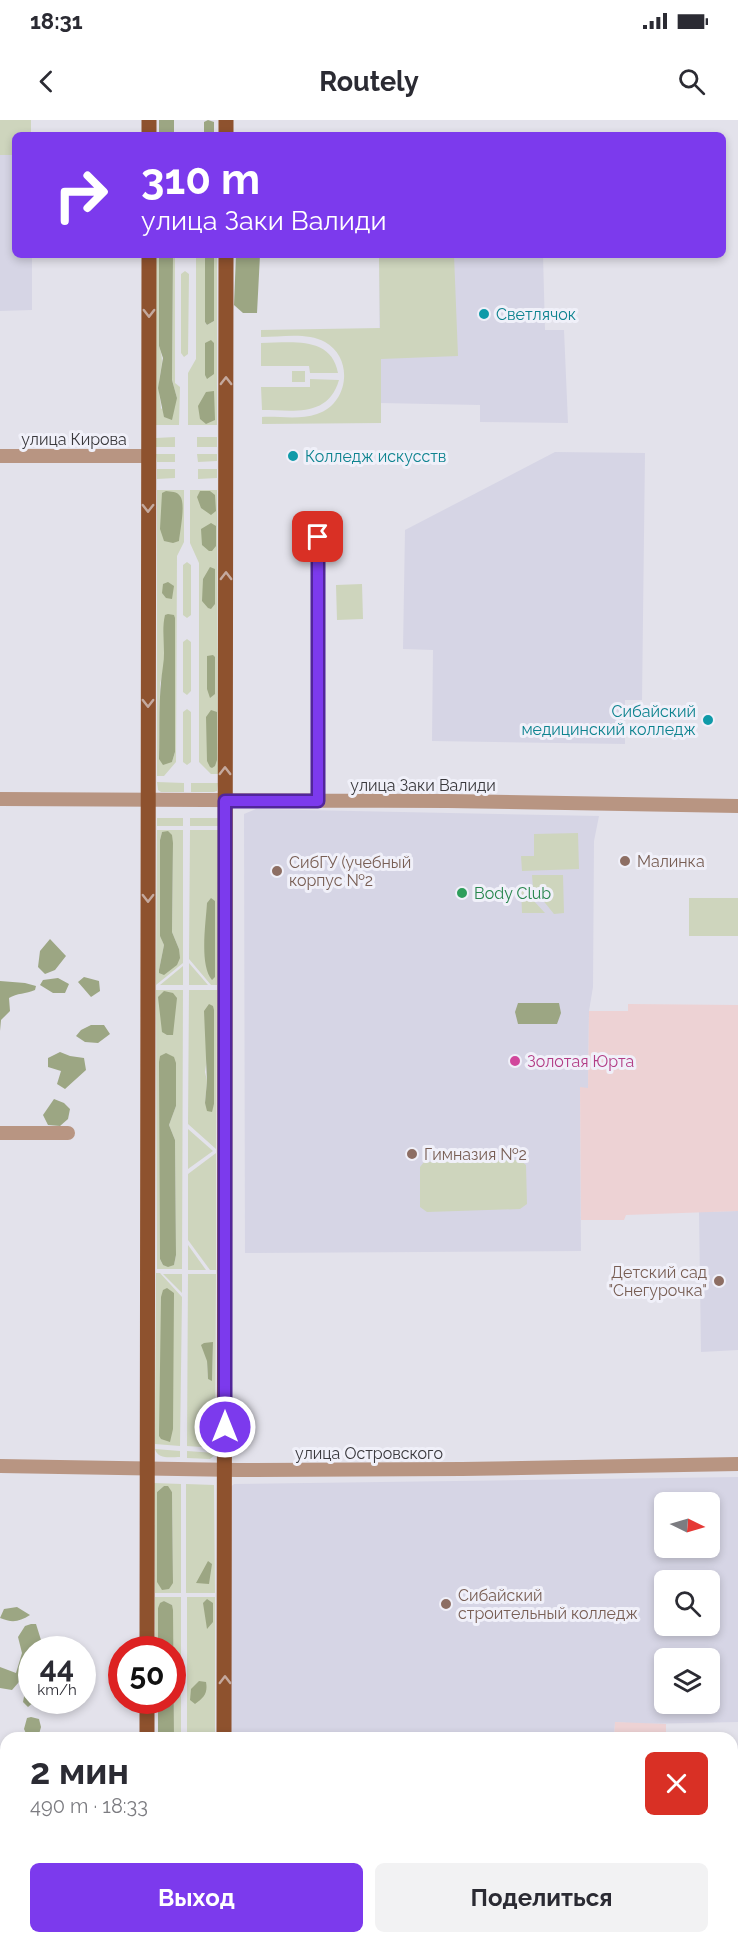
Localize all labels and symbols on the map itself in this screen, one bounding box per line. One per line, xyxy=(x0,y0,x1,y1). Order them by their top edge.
place label: Светлячок xyxy=(496,305,576,324)
marker: Светлячок xyxy=(477,307,491,321)
one-way arrow xyxy=(143,309,155,318)
one-way arrow xyxy=(220,377,232,386)
street label: улица Кирова xyxy=(21,430,127,449)
place label: Колледж искусств xyxy=(305,447,446,466)
marker: Колледж искусств xyxy=(286,449,300,463)
one-way arrow xyxy=(142,504,154,513)
pin xyxy=(292,511,343,562)
one-way arrow xyxy=(220,572,232,581)
one-way arrow xyxy=(142,699,154,708)
place label: Сибайский медицинский колледж xyxy=(521,702,696,739)
marker: Сибайский медицинский колледж xyxy=(701,713,715,727)
one-way arrow xyxy=(219,767,231,776)
street label: улица Заки Валиди xyxy=(350,776,496,795)
place label: Малинка xyxy=(637,852,705,871)
place label: СибГУ (учебный корпус №2 xyxy=(289,853,411,890)
marker: Малинка xyxy=(618,854,632,868)
marker: СибГУ (учебный корпус №2 xyxy=(270,864,284,878)
place label: Body Club xyxy=(474,884,551,903)
marker: Body Club xyxy=(455,886,469,900)
one-way arrow xyxy=(142,894,154,903)
place label: Золотая Юрта xyxy=(527,1052,634,1071)
marker: Золотая Юрта xyxy=(508,1054,522,1068)
place label: Гимназия №2 xyxy=(424,1145,527,1164)
marker: Гимназия №2 xyxy=(405,1147,419,1161)
place label: Детский сад "Снегурочка" xyxy=(608,1263,707,1300)
marker: Детский сад "Снегурочка" xyxy=(712,1274,726,1288)
position arrow xyxy=(193,1395,257,1459)
street label: улица Островского xyxy=(295,1444,443,1463)
north arrow xyxy=(654,1492,720,1558)
place label: Сибайский строительный колледж xyxy=(458,1586,638,1623)
marker: Сибайский строительный колледж xyxy=(439,1597,453,1611)
speed limit sign: 50 xyxy=(108,1636,186,1714)
one-way arrow xyxy=(219,1676,231,1685)

